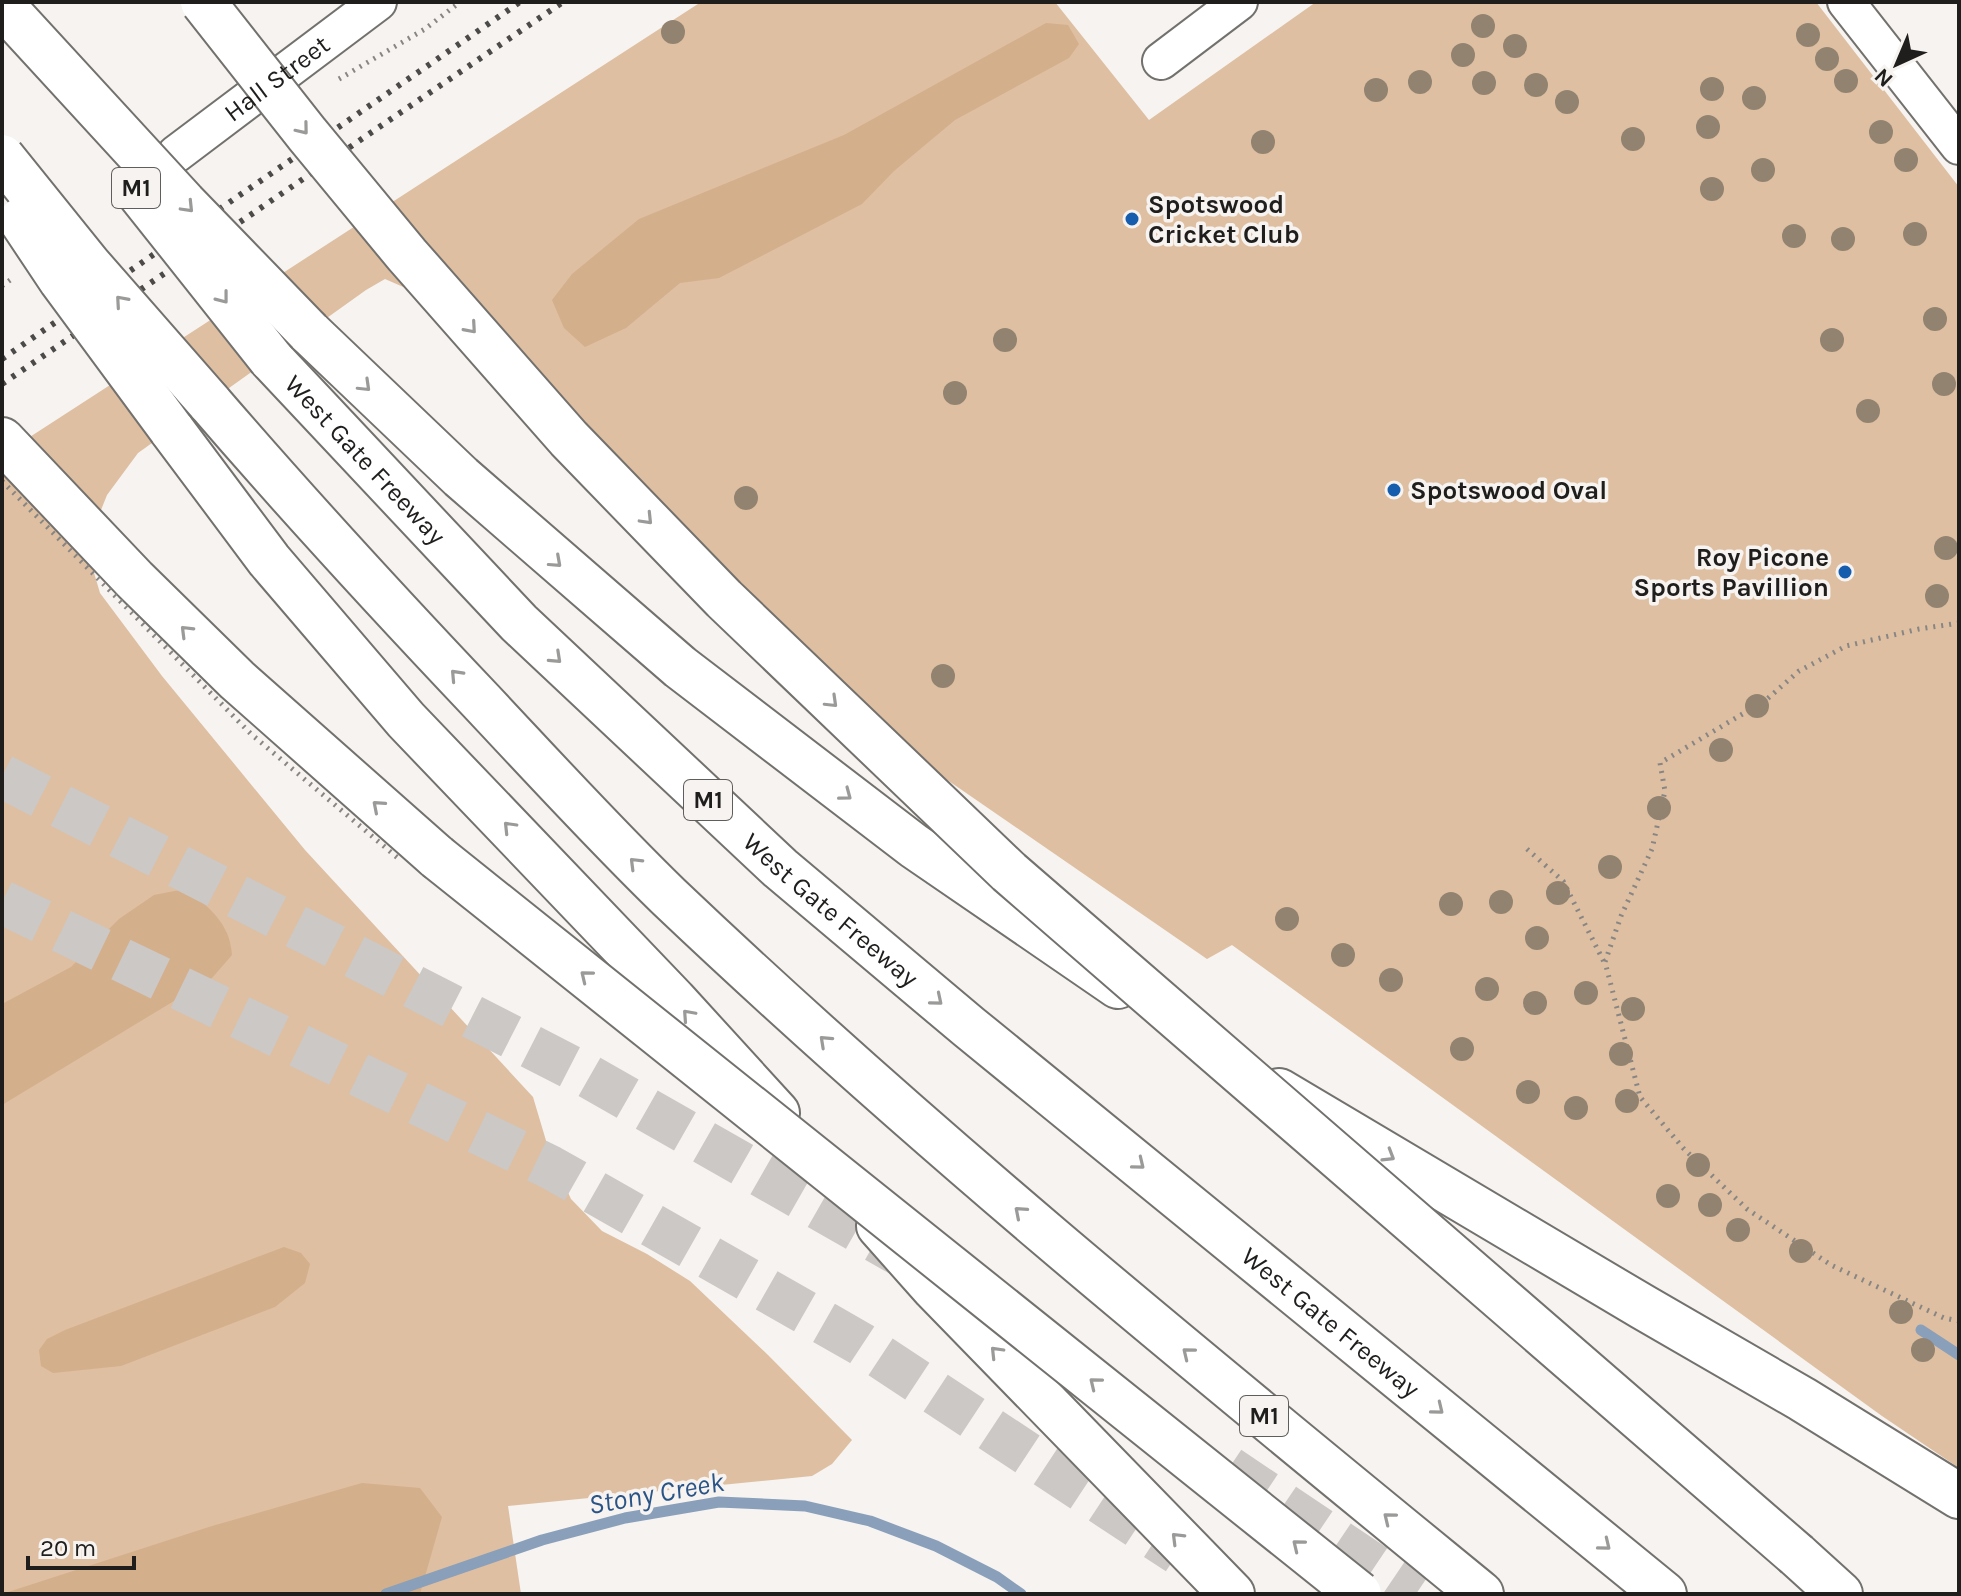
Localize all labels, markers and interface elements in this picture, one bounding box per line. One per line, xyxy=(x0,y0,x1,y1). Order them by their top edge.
north arrow xyxy=(1857,24,1937,104)
street label: Hall Street xyxy=(218,28,336,128)
text: N xyxy=(1869,63,1899,93)
one-way arrow xyxy=(293,120,308,134)
road number: M1 xyxy=(112,168,160,208)
place label: Spotswood Cricket Club xyxy=(1148,189,1300,250)
one-way arrow xyxy=(179,197,193,212)
marker: Spotswood Cricket Club xyxy=(1123,210,1141,228)
one-way arrow xyxy=(213,289,227,304)
one-way arrow xyxy=(116,296,131,310)
one-way arrow xyxy=(462,318,476,333)
street label: West Gate Freeway xyxy=(279,368,452,551)
one-way arrow xyxy=(356,376,371,390)
place label: Spotswood Oval xyxy=(1410,475,1607,506)
marker: Spotswood Oval xyxy=(1385,481,1403,499)
one-way arrow xyxy=(638,510,652,524)
place label: Roy Picone Sports Pavillion xyxy=(1633,542,1829,603)
one-way arrow xyxy=(547,553,562,567)
marker: Roy Picone Sports Pavillion xyxy=(1836,563,1854,581)
one-way arrow xyxy=(181,626,195,640)
one-way arrow xyxy=(547,649,562,663)
one-way arrow xyxy=(451,669,465,684)
one-way arrow xyxy=(822,693,837,707)
road number: M1 xyxy=(684,780,732,820)
one-way arrow xyxy=(838,785,852,800)
one-way arrow xyxy=(373,801,387,816)
one-way arrow xyxy=(503,822,518,836)
street label: West Gate Freeway xyxy=(737,826,925,993)
one-way arrow xyxy=(630,857,645,872)
one-way arrow xyxy=(581,971,595,986)
one-way arrow xyxy=(928,990,942,1005)
one-way arrow xyxy=(683,1010,698,1024)
one-way arrow xyxy=(819,1036,834,1050)
one-way arrow xyxy=(1380,1146,1395,1162)
one-way arrow xyxy=(1130,1154,1144,1169)
one-way arrow xyxy=(1015,1207,1030,1222)
street label: West Gate Freeway xyxy=(1235,1240,1426,1404)
one-way arrow xyxy=(991,1347,1005,1361)
one-way arrow xyxy=(1183,1348,1198,1363)
one-way arrow xyxy=(1090,1378,1104,1393)
road number: M1 xyxy=(1240,1396,1288,1436)
one-way arrow xyxy=(1429,1399,1443,1414)
water label: Stony Creek xyxy=(586,1465,727,1521)
one-way arrow xyxy=(1383,1514,1398,1528)
scale bar xyxy=(28,1520,134,1570)
one-way arrow xyxy=(1172,1533,1186,1548)
text: 20 m xyxy=(40,1534,96,1562)
one-way arrow xyxy=(1596,1535,1610,1550)
one-way arrow xyxy=(1292,1541,1307,1555)

